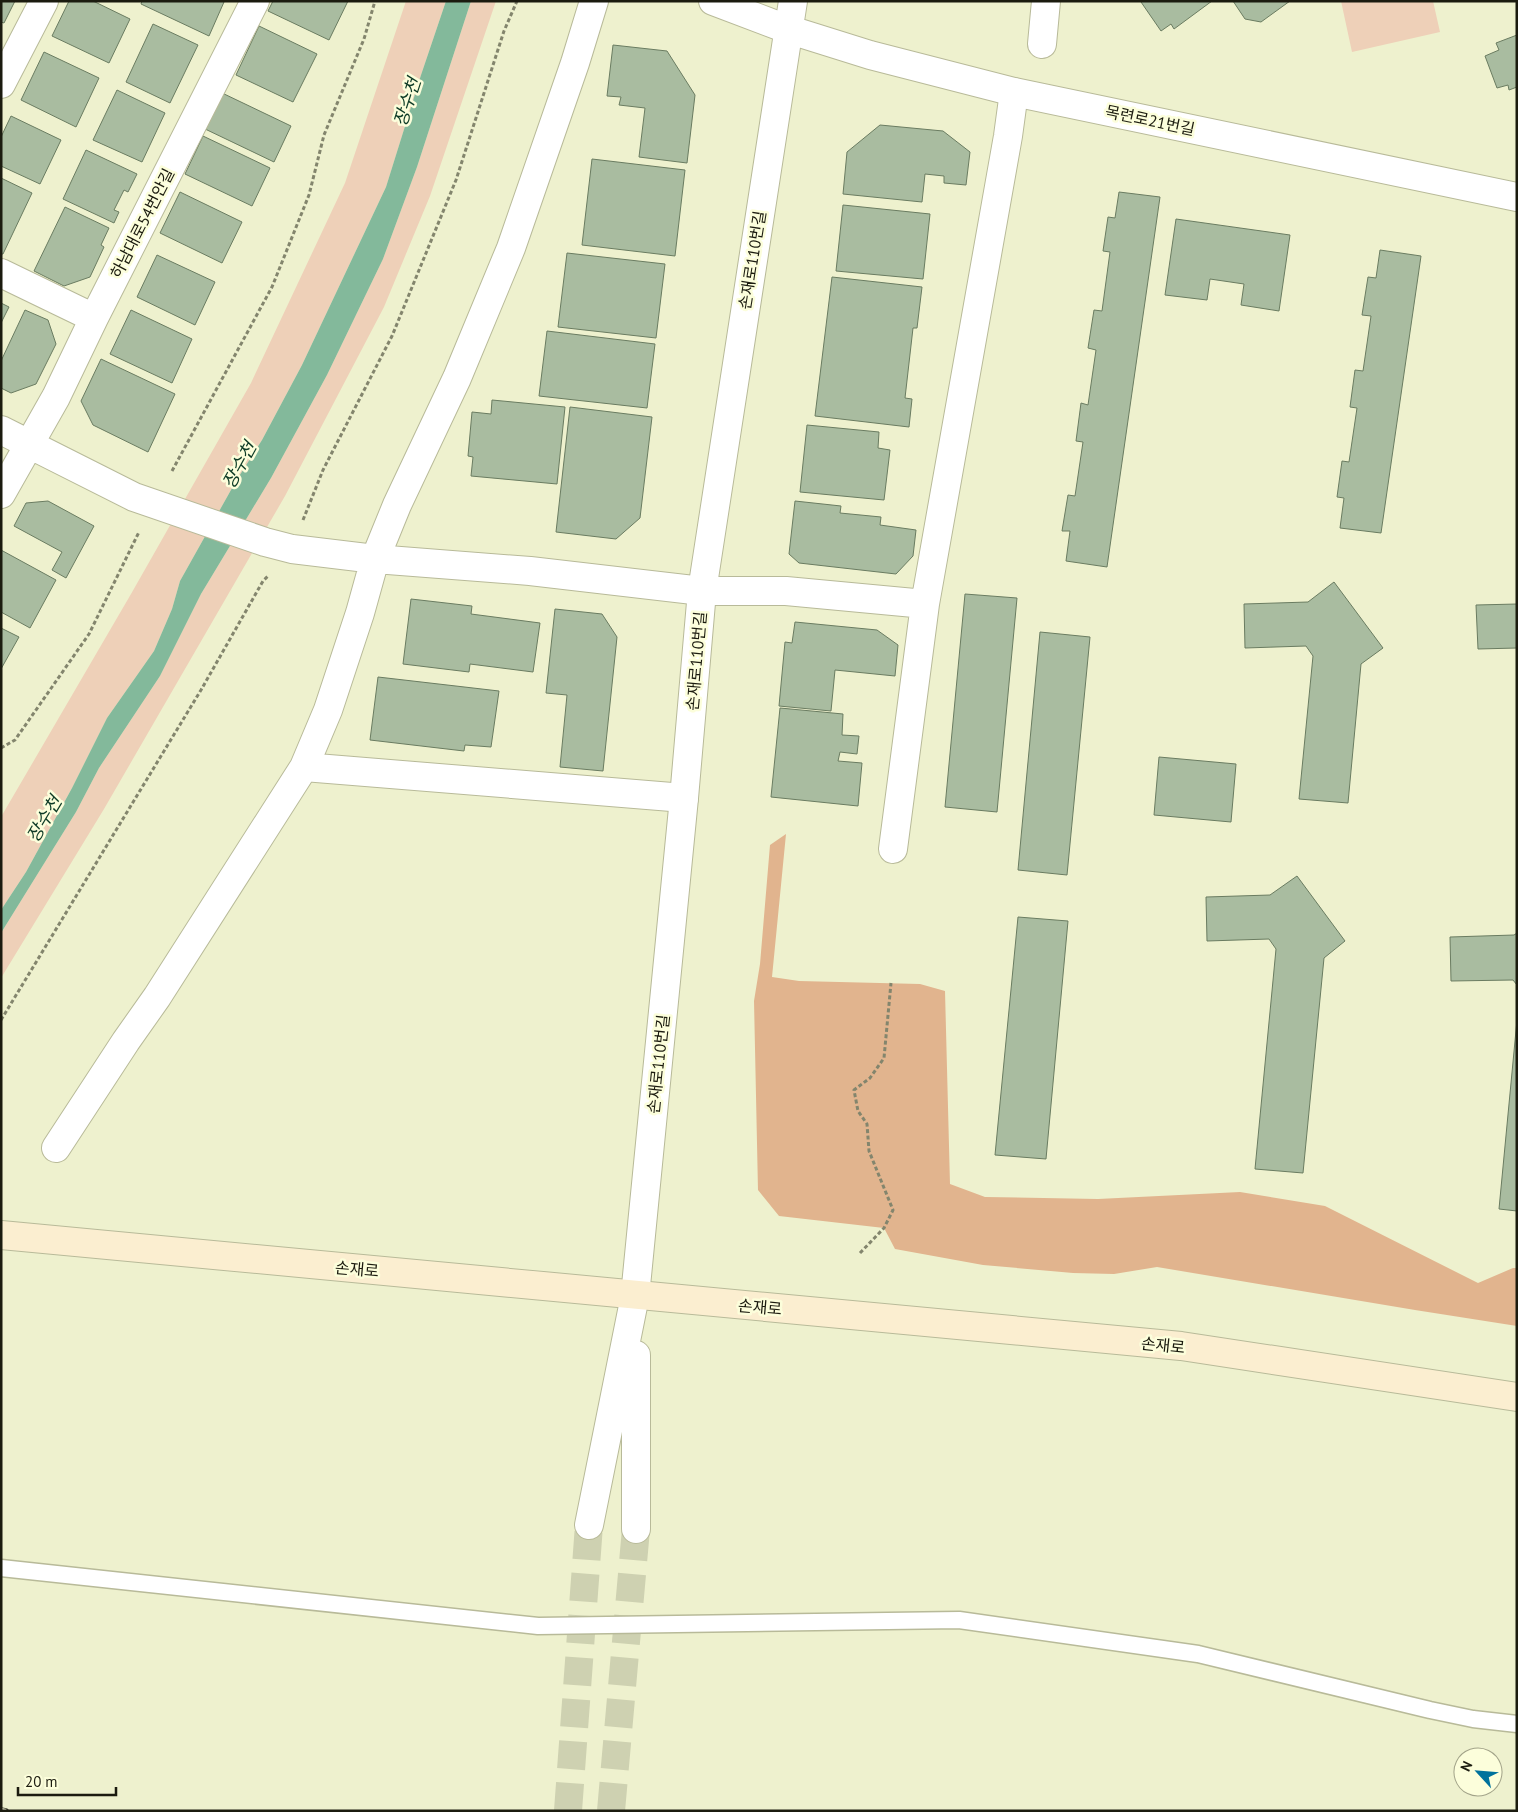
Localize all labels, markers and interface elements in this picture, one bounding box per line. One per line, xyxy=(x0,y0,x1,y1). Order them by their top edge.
water label: 장수천 xyxy=(388,73,426,129)
street label: 목련로21번길 xyxy=(1103,101,1197,139)
street label: 하남대로54번안길 xyxy=(106,165,178,281)
street label: 손재로110번길 xyxy=(734,209,770,311)
water label: 장수천 xyxy=(217,436,262,492)
street label: 손재로110번길 xyxy=(682,610,710,712)
water label: 장수천 xyxy=(21,790,68,846)
street label: 손재로110번길 xyxy=(643,1013,673,1115)
street label: 손재로 xyxy=(334,1257,380,1281)
street label: 손재로 xyxy=(737,1295,783,1319)
street label: 손재로 xyxy=(1140,1333,1186,1357)
north arrow xyxy=(1453,1747,1503,1797)
text: N xyxy=(1456,1758,1476,1774)
scale bar xyxy=(18,1764,115,1796)
text: 20 m xyxy=(25,1772,58,1791)

